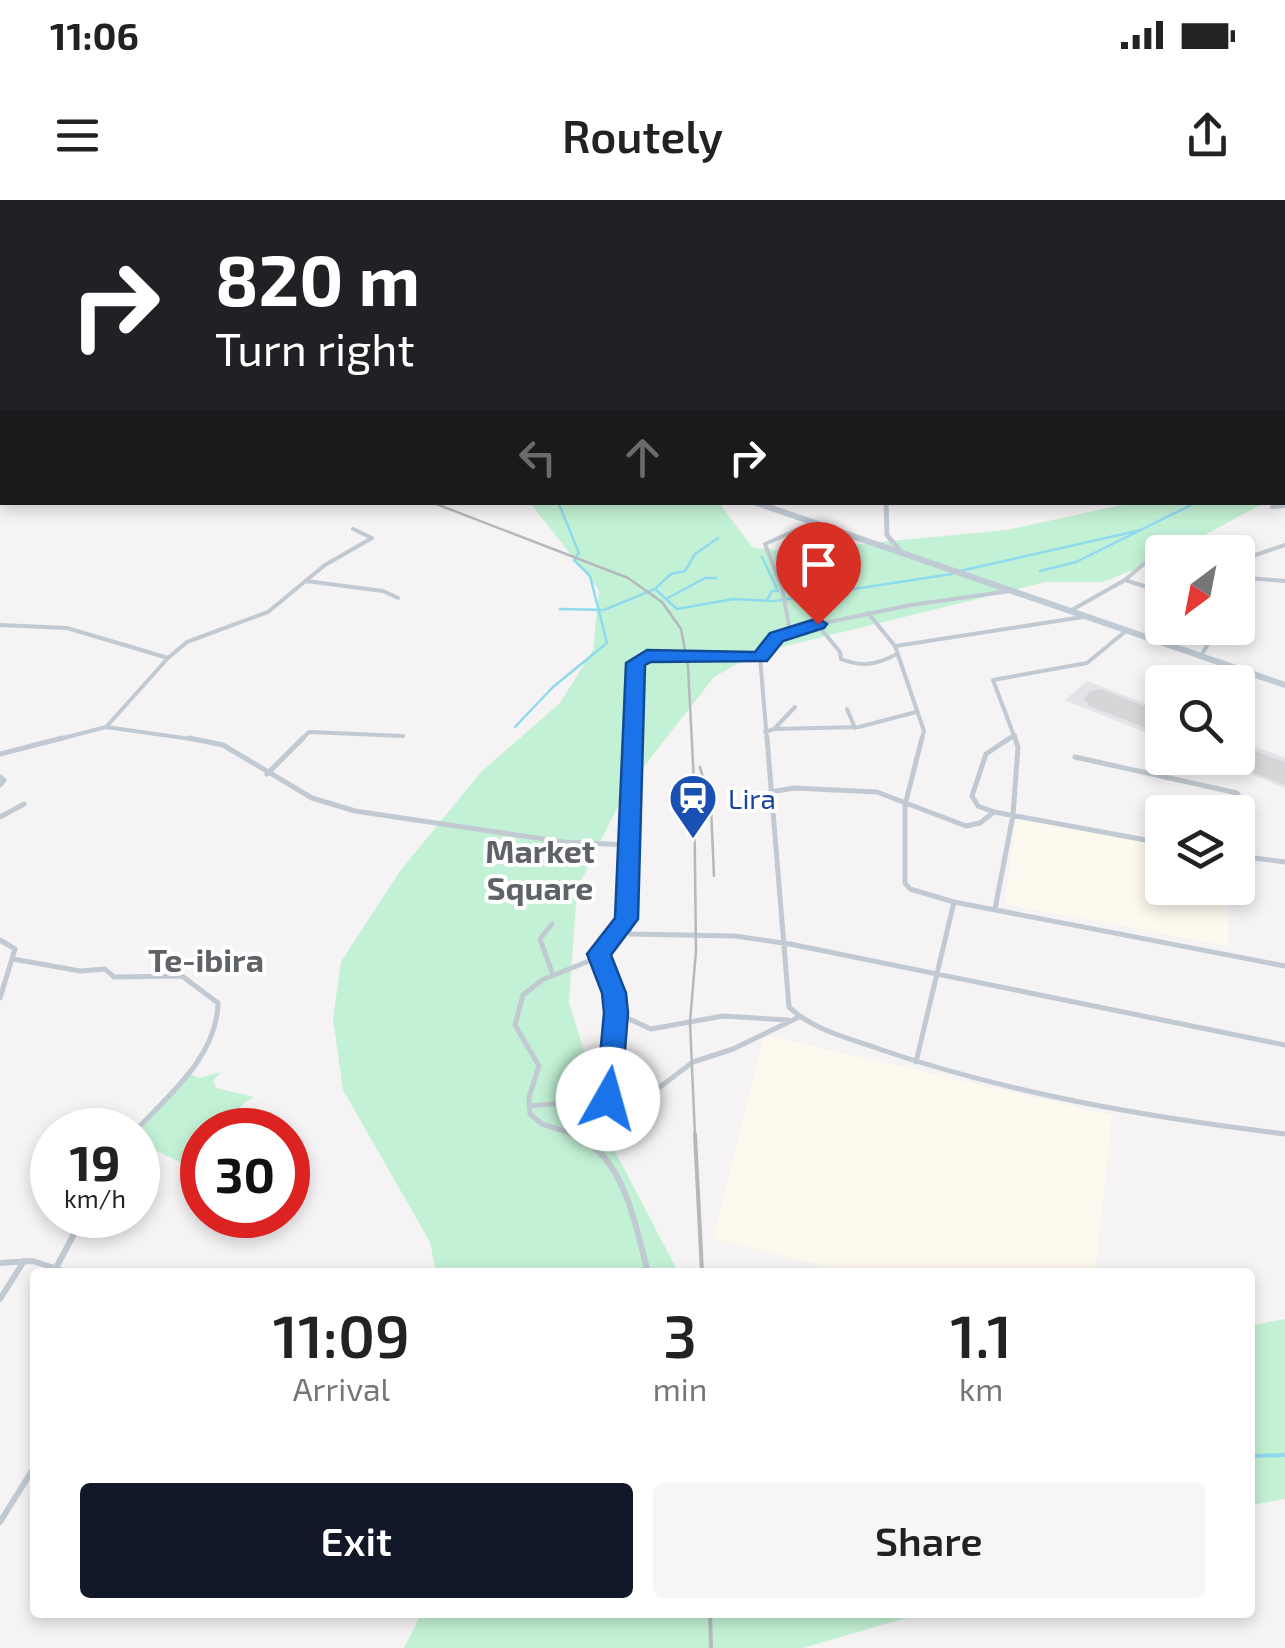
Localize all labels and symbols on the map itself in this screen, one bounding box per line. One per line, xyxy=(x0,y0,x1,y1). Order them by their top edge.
pin xyxy=(776,522,861,625)
north arrow xyxy=(1145,535,1255,645)
station icon: Lira xyxy=(667,772,719,840)
place label: Lira xyxy=(728,781,776,815)
district label: Market Square xyxy=(485,831,595,906)
district label: Te-ibira xyxy=(148,940,264,978)
position arrow xyxy=(556,1047,660,1151)
speed limit sign: 30 xyxy=(180,1108,310,1238)

